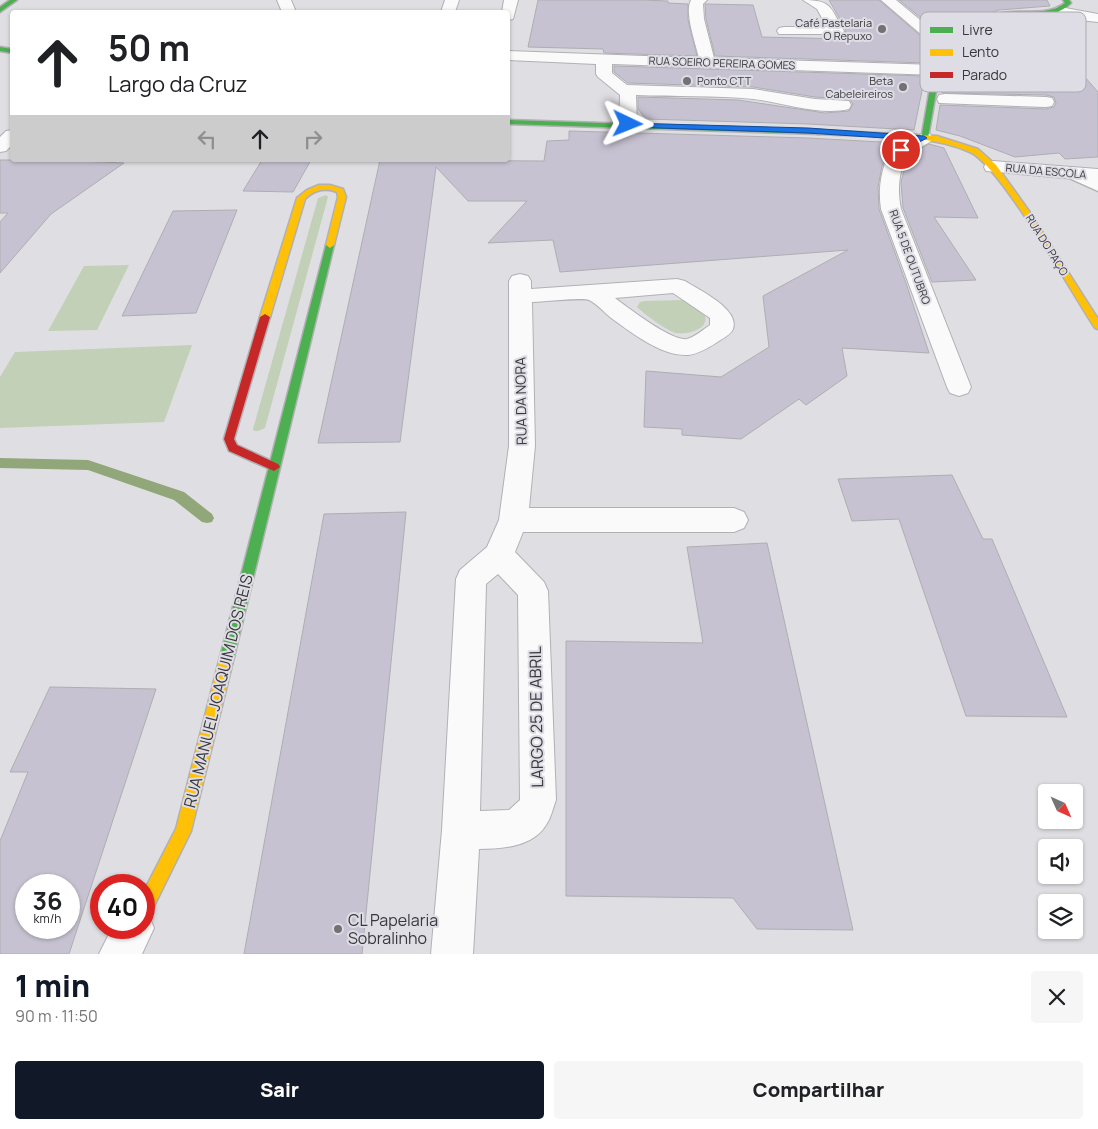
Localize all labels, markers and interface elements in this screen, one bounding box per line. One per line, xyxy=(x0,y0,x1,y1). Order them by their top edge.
legend xyxy=(920,12,1086,92)
place label: Café Pastelaria O Repuxo xyxy=(795,15,872,43)
text: Livre xyxy=(962,20,993,39)
marker: Café Pastelaria O Repuxo xyxy=(876,23,888,35)
text: 50 m xyxy=(108,24,190,72)
icon: ahead xyxy=(25,30,90,95)
text: Lento xyxy=(962,42,999,61)
street label: RUA SOEIRO PEREIRA GOMES xyxy=(648,52,796,73)
text: Parado xyxy=(962,65,1007,84)
text: Largo da Cruz xyxy=(108,69,247,99)
place label: Ponto CTT xyxy=(697,73,752,88)
place label: Beta Cabeleireiros xyxy=(826,73,893,101)
marker: Ponto CTT xyxy=(681,75,693,87)
marker: Beta Cabeleireiros xyxy=(897,81,909,93)
position arrow xyxy=(601,97,653,149)
icon: left xyxy=(193,125,221,153)
icon: ahead xyxy=(246,125,274,153)
icon: right xyxy=(299,125,327,153)
pin xyxy=(880,129,922,171)
icon: arrive xyxy=(887,136,915,164)
street label: RUA DA ESCOLA xyxy=(1005,159,1087,182)
street label: RUA 5 DE OUTUBRO xyxy=(886,208,935,306)
street label: RUA DO PAÇO xyxy=(1023,211,1072,278)
street label: RUA DA NORA xyxy=(510,357,531,445)
street label: RUA MANUEL JOAQUIM DOS REIS xyxy=(178,572,258,810)
street label: LARGO 25 DE ABRIL xyxy=(524,646,548,788)
north arrow xyxy=(1038,784,1082,829)
map controls xyxy=(1038,784,1083,939)
button: sound xyxy=(1038,839,1083,884)
speed limit sign: 40 xyxy=(90,874,155,939)
text: 36 xyxy=(32,883,63,918)
button: layers xyxy=(1038,894,1083,939)
place label: CL Papelaria Sobralinho xyxy=(348,909,438,949)
text: km/h xyxy=(34,910,61,927)
marker: CL Papelaria Sobralinho xyxy=(332,923,344,935)
text: 1 min xyxy=(15,965,90,1006)
button: close xyxy=(1031,971,1083,1023)
text: 90 m · 11:50 xyxy=(15,1005,98,1027)
button: Sair xyxy=(15,1061,544,1119)
button: Compartilhar xyxy=(554,1061,1083,1119)

